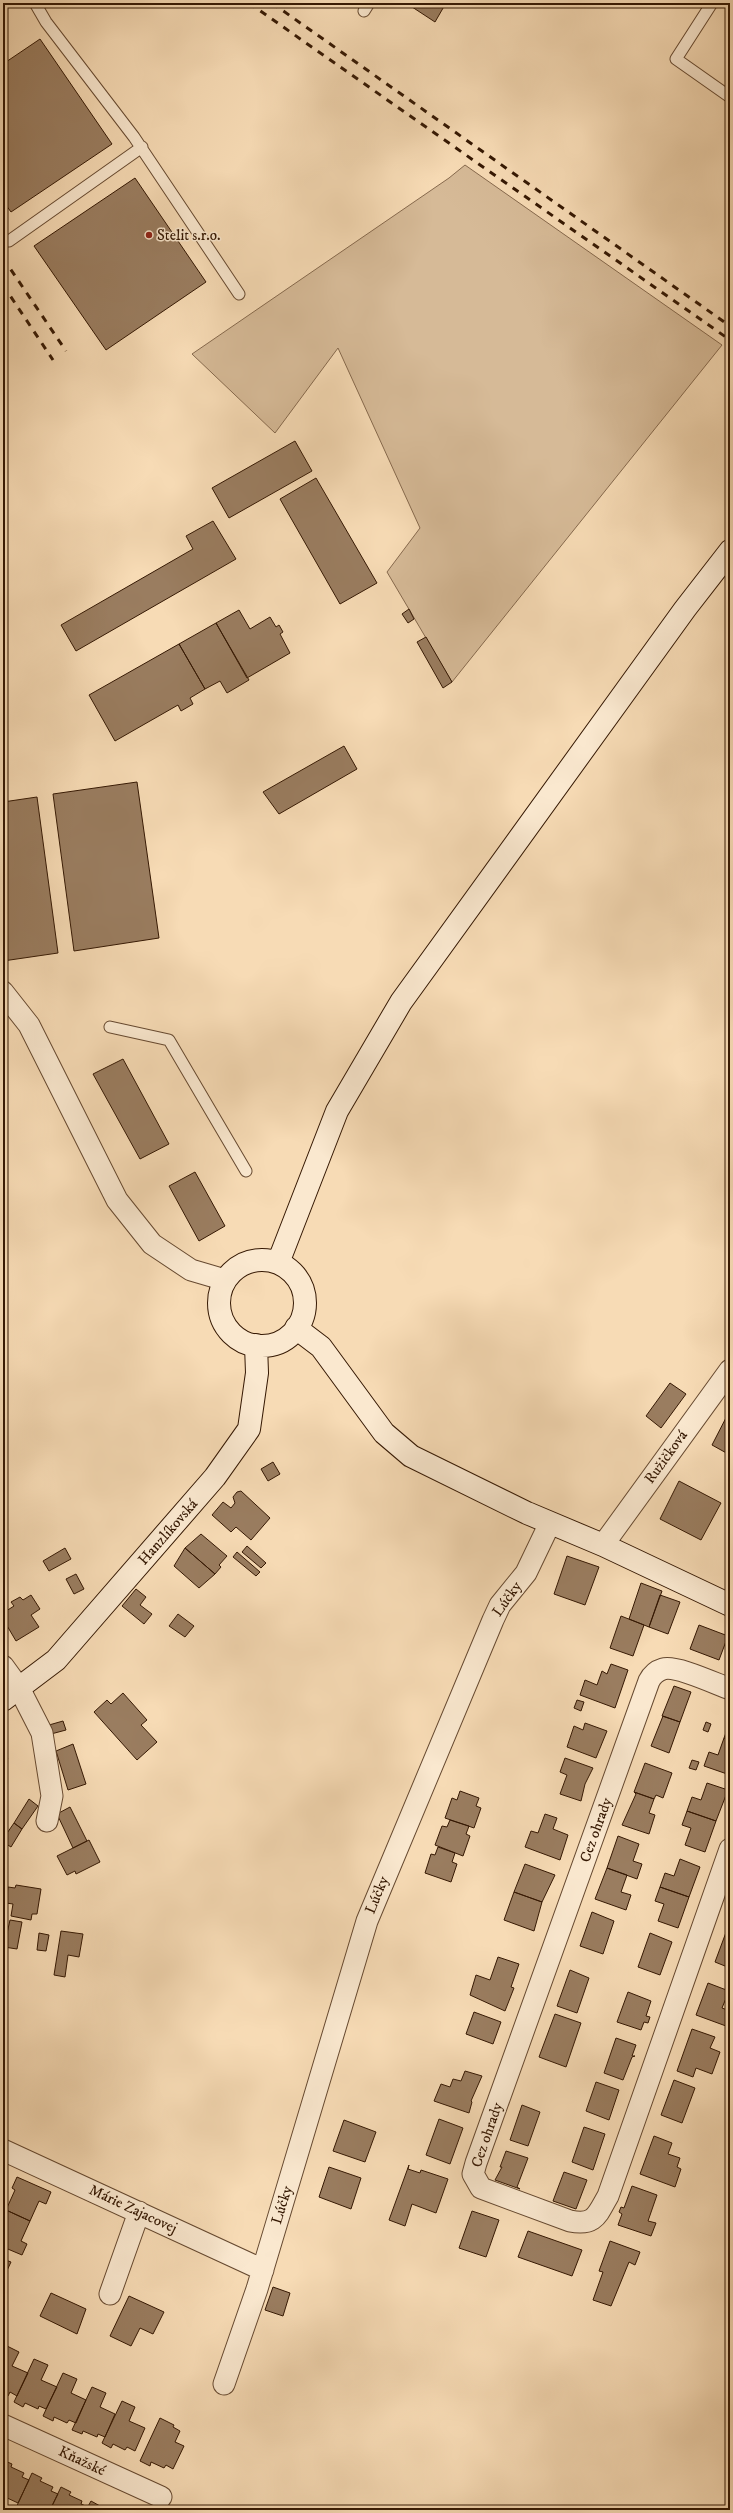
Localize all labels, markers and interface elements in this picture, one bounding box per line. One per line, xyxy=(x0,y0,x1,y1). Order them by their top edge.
place label: Stelit s.r.o. xyxy=(157,226,221,245)
marker: Stelit s.r.o. xyxy=(144,230,154,240)
street label: Ružičková xyxy=(640,1426,692,1488)
street label: Hanzlíkovská xyxy=(134,1494,202,1569)
street label: Lúčky xyxy=(488,1577,526,1620)
street label: Cez ohrady xyxy=(576,1794,617,1865)
street label: Lúčky xyxy=(361,1873,393,1917)
street label: Cez ohrady xyxy=(467,2099,507,2170)
street label: Márie Zajacovej xyxy=(86,2180,180,2238)
street label: Lúčky xyxy=(267,2183,297,2226)
street label: Kňažské xyxy=(55,2442,109,2480)

